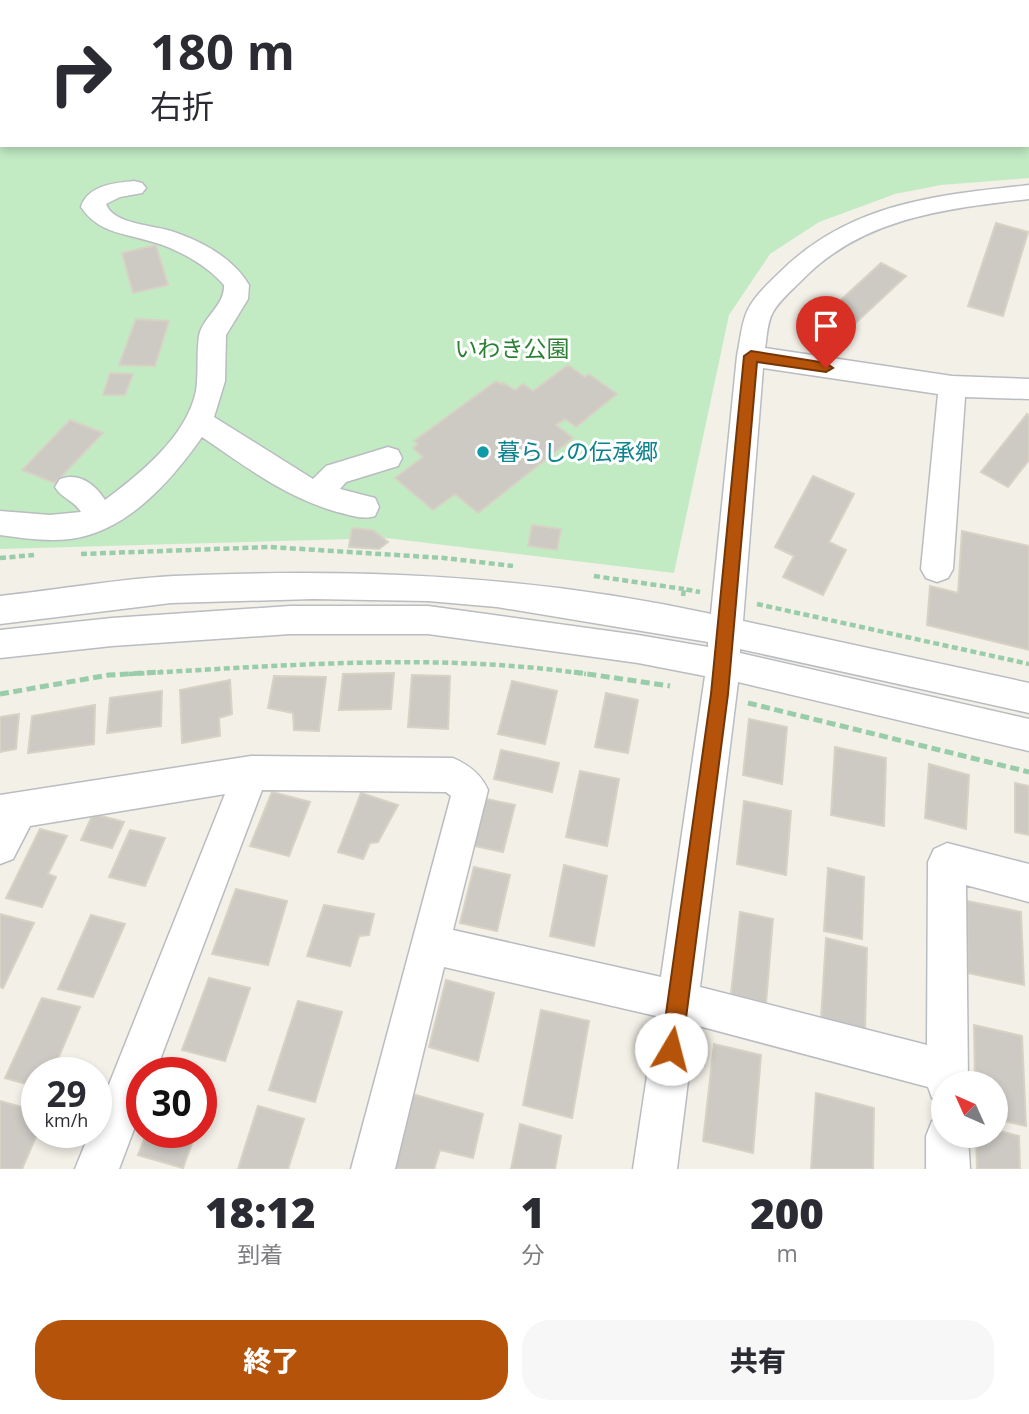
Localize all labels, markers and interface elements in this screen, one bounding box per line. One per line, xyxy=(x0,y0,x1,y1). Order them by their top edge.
text: 180 m xyxy=(150,18,295,84)
icon: right xyxy=(35,28,126,119)
text: 右折 xyxy=(150,84,214,127)
pin xyxy=(796,296,856,368)
icon: arrive xyxy=(807,307,845,345)
park label: いわき公園 xyxy=(455,332,570,364)
place label: 暮らしの伝承郷 xyxy=(497,435,658,467)
marker: 暮らしの伝承郷 xyxy=(475,444,491,460)
position arrow xyxy=(634,1012,708,1086)
speed limit sign: 30 xyxy=(126,1057,217,1148)
text: 29 xyxy=(46,1070,87,1117)
north arrow xyxy=(931,1071,1008,1148)
map controls xyxy=(931,1071,1008,1148)
text: km/h xyxy=(45,1108,88,1132)
text: 18:12 xyxy=(205,1183,316,1240)
text: 1 xyxy=(521,1183,545,1240)
text: 200 xyxy=(750,1184,824,1241)
text: m xyxy=(776,1237,798,1269)
text: 到着 xyxy=(237,1238,283,1270)
text: 分 xyxy=(521,1238,544,1270)
button: 終了 xyxy=(35,1320,508,1400)
button: 共有 xyxy=(522,1320,994,1400)

